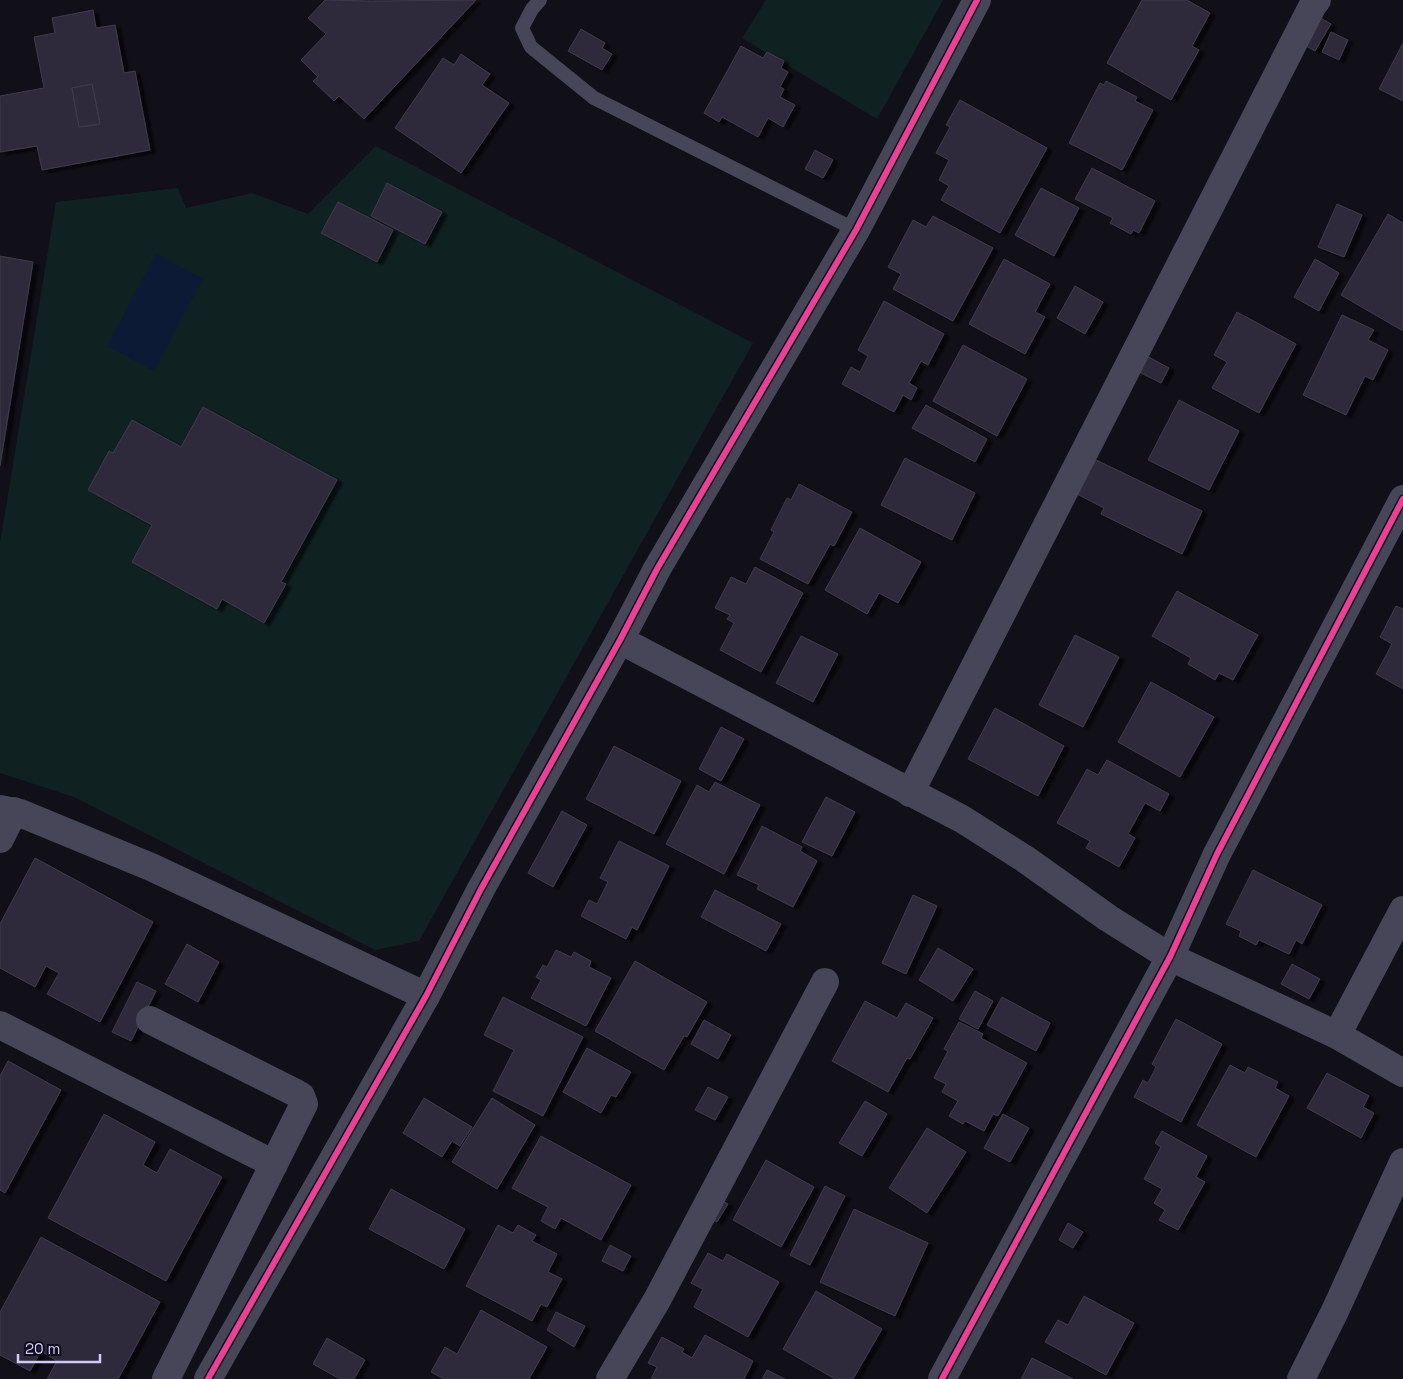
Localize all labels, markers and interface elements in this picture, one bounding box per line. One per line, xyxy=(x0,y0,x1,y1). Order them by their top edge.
scale bar xyxy=(18,1332,100,1364)
text: 20 m xyxy=(25,1339,60,1358)

